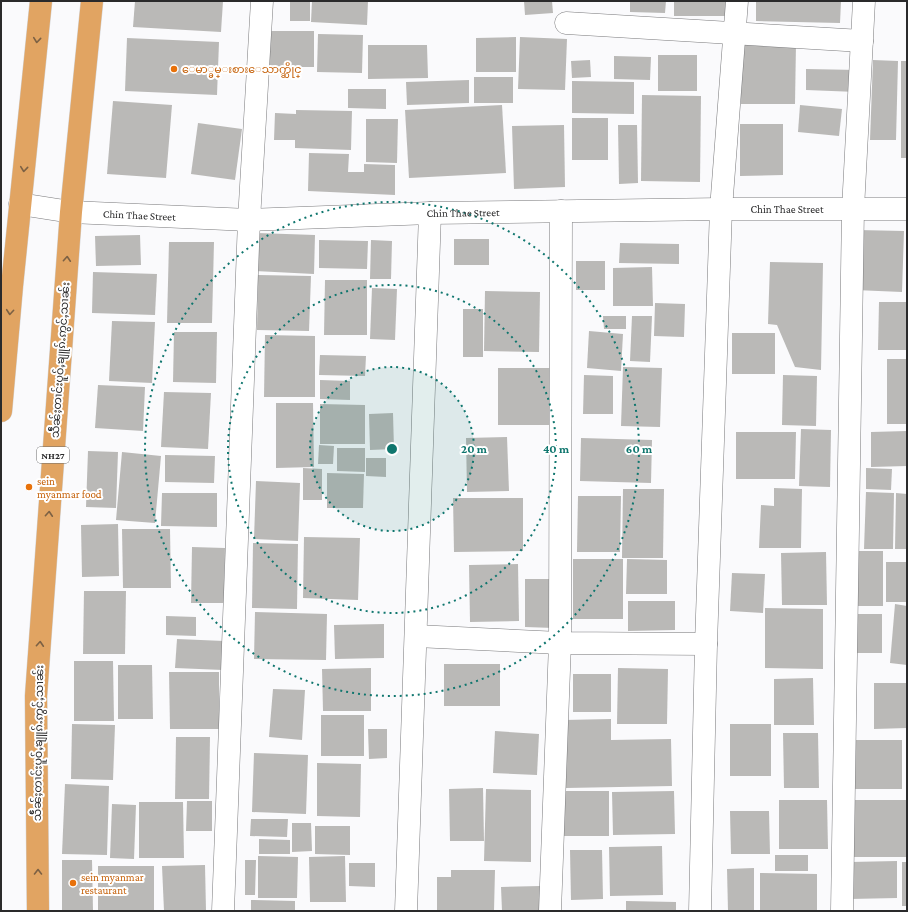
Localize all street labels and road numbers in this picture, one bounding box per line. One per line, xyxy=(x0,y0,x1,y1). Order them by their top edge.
street label: Chin Thae Street xyxy=(751,203,824,215)
street label: Chin Thae Street xyxy=(426,206,500,219)
street label: Chin Thae Street xyxy=(103,207,176,223)
street label: သဵႅၼ်ႈတၢင်းပူဝ်ႇၶျူၵ်ႉဢွင်ႇသၢၼ်း xyxy=(48,281,74,439)
road number: NH27 xyxy=(37,447,69,463)
street label: သဵႅၼ်ႈတၢင်းပူဝ်ႇၶျူၵ်ႉဢွင်ႇသၢၼ်း xyxy=(30,665,48,821)

